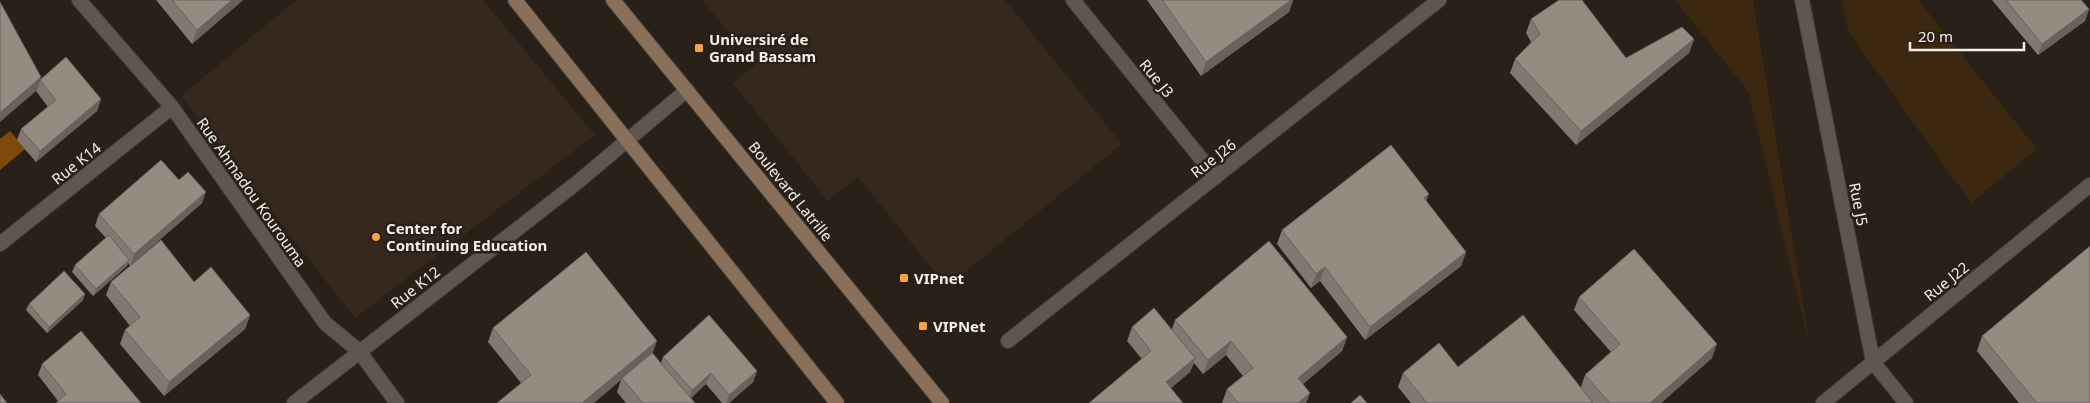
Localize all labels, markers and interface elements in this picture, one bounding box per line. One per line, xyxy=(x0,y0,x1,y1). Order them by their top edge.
scale bar xyxy=(1910,20,2024,52)
text: 20 m xyxy=(1918,26,1953,46)
place label: Universiré de Grand Bassam xyxy=(709,29,816,66)
marker: Universiré de Grand Bassam xyxy=(693,42,705,54)
street label: Rue J3 xyxy=(1135,55,1179,101)
street label: Rue Ahmadou Kourouma xyxy=(193,113,311,271)
street label: Rue J26 xyxy=(1186,134,1240,182)
street label: Rue K14 xyxy=(47,137,105,189)
street label: Boulevard Latrille xyxy=(744,137,838,245)
street label: Rue J5 xyxy=(1845,181,1873,227)
place label: Center for Continuing Education xyxy=(386,218,547,255)
marker: Center for Continuing Education xyxy=(370,231,382,243)
street label: Rue J22 xyxy=(1919,257,1973,305)
street label: Rue K12 xyxy=(386,261,444,313)
place label: VIPnet xyxy=(914,268,965,288)
marker: VIPnet xyxy=(898,272,910,284)
place label: VIPNet xyxy=(933,316,986,336)
marker: VIPNet xyxy=(917,320,929,332)

